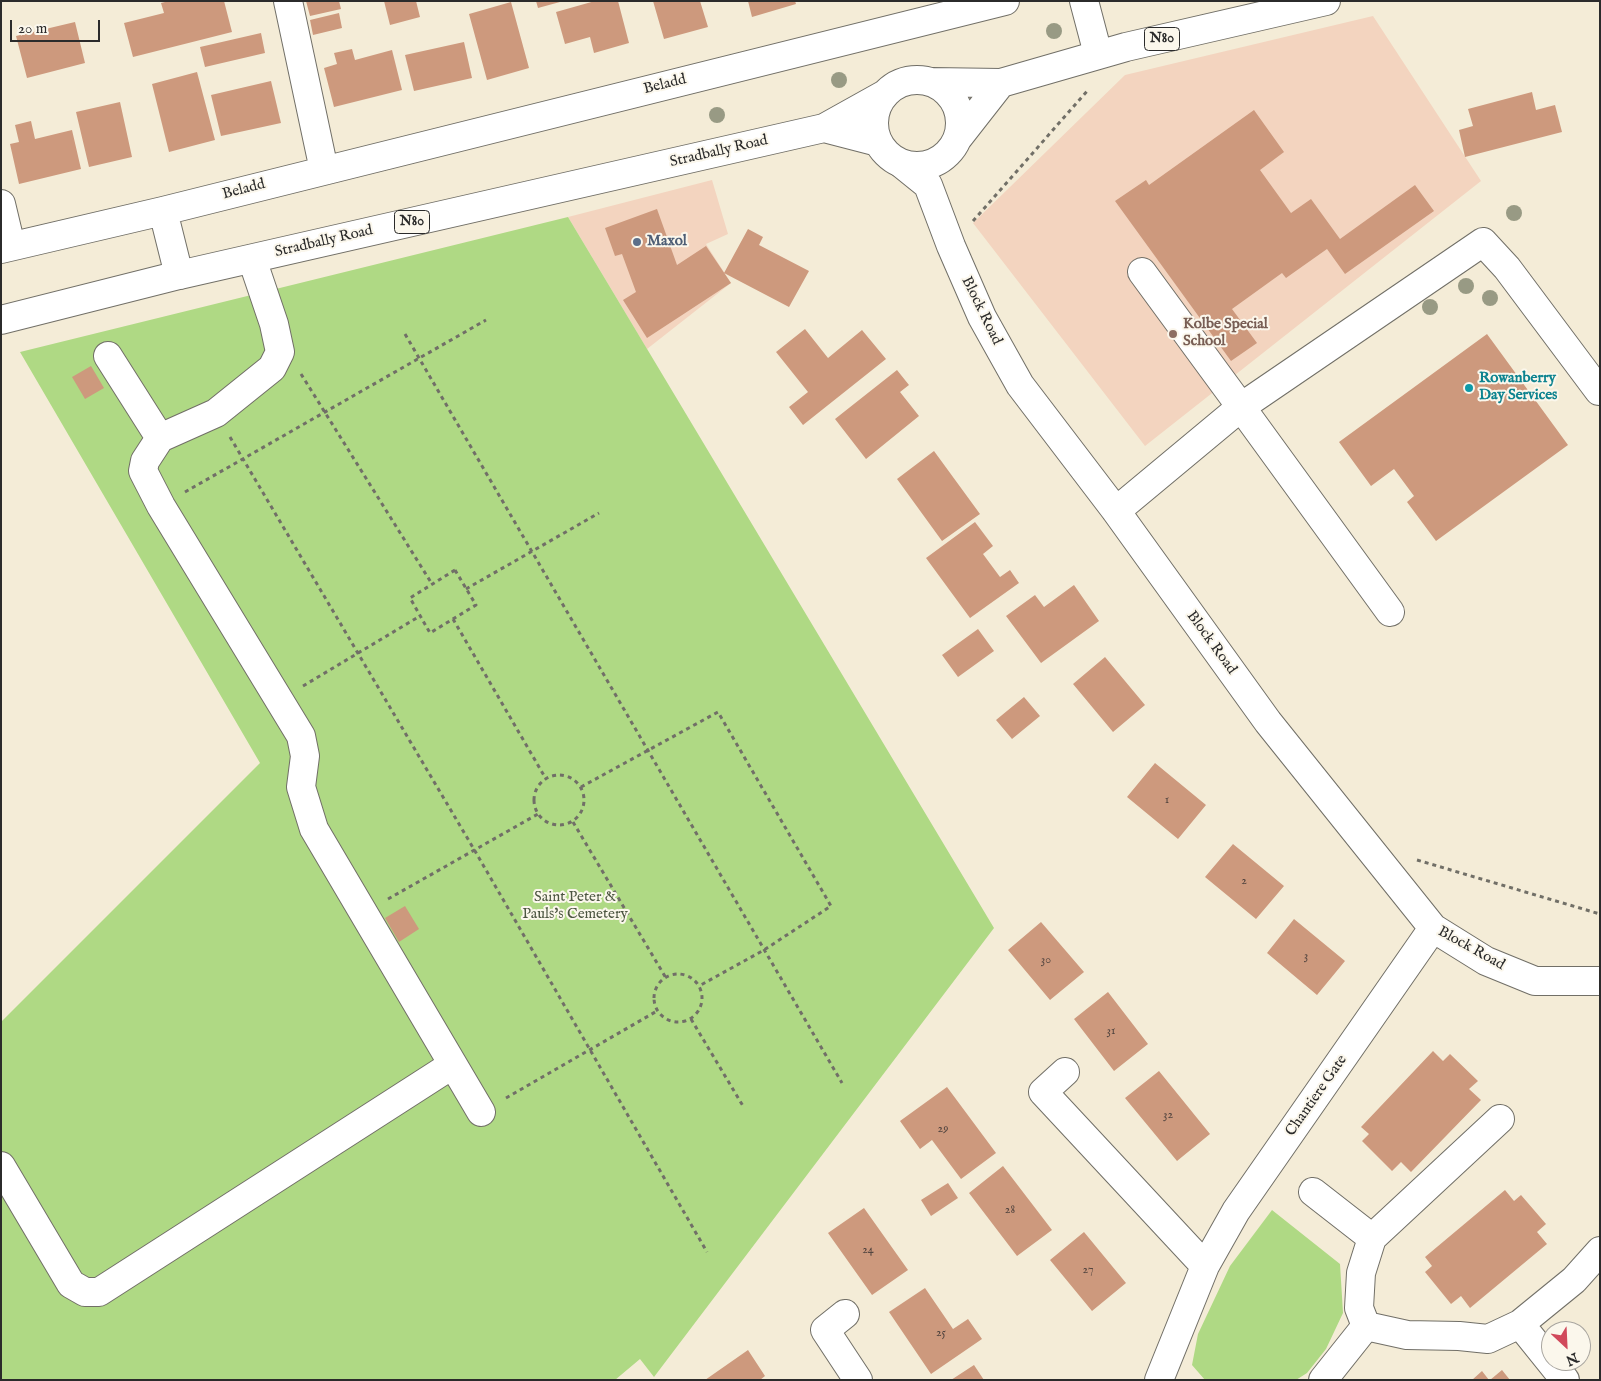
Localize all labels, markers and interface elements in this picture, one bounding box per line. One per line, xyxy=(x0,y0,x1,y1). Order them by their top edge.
scale bar xyxy=(12,10,102,42)
text: 20 m xyxy=(18,19,47,38)
road number: N80 xyxy=(1144,28,1180,50)
street label: Beladd xyxy=(642,71,688,99)
street label: Stradbally Road xyxy=(668,132,770,172)
street label: Beladd xyxy=(221,176,267,204)
road number: N80 xyxy=(394,210,430,233)
street label: Stradbally Road xyxy=(273,222,375,262)
place label: Maxol xyxy=(647,233,687,251)
marker: Maxol xyxy=(631,236,643,248)
street label: Block Road xyxy=(957,274,1005,348)
place label: Kolbe Special School xyxy=(1183,316,1268,351)
marker: Kolbe Special School xyxy=(1167,328,1179,340)
place label: Rowanberry Day Services xyxy=(1479,370,1557,405)
marker: Rowanberry Day Services xyxy=(1463,382,1475,394)
street label: Block Road xyxy=(1182,608,1240,678)
house number: 1 xyxy=(1165,794,1169,808)
house number: 2 xyxy=(1241,875,1247,889)
park label: Saint Peter & Pauls's Cemetery xyxy=(522,889,628,924)
street label: Block Road xyxy=(1434,923,1508,975)
house number: 3 xyxy=(1304,950,1308,964)
house number: 30 xyxy=(1041,954,1051,968)
house number: 31 xyxy=(1107,1025,1115,1039)
street label: Chantiere Gate xyxy=(1282,1052,1352,1140)
house number: 32 xyxy=(1163,1109,1173,1123)
house number: 29 xyxy=(938,1123,948,1137)
house number: 28 xyxy=(1005,1204,1015,1218)
house number: 24 xyxy=(862,1244,874,1258)
house number: 27 xyxy=(1082,1264,1094,1278)
north arrow xyxy=(1541,1321,1591,1371)
house number: 25 xyxy=(936,1327,946,1341)
text: N xyxy=(1563,1348,1581,1369)

